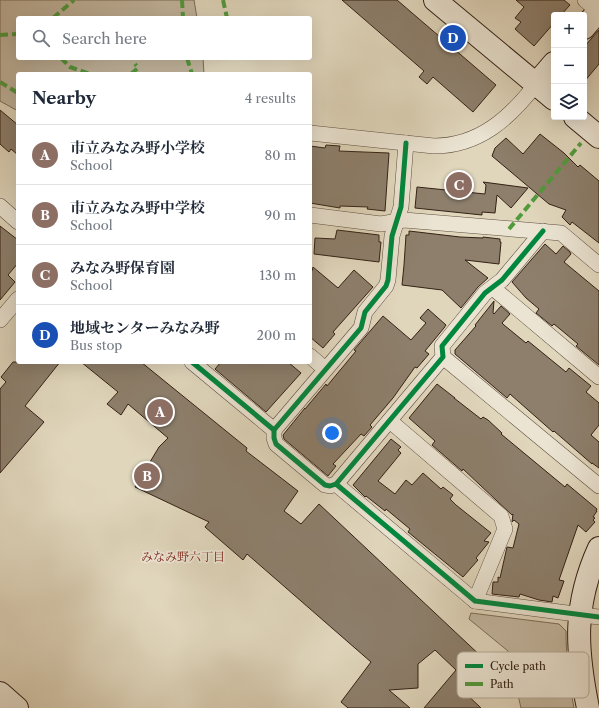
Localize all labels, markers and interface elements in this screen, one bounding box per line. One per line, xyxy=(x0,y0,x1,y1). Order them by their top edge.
map controls xyxy=(551,12,587,120)
button: + xyxy=(551,12,587,48)
search box xyxy=(16,16,312,60)
pin: D xyxy=(440,23,466,53)
icon: search xyxy=(30,27,52,49)
text: Search here xyxy=(62,29,147,48)
button: − xyxy=(551,48,587,84)
button: layers xyxy=(551,84,587,120)
text: Nearby xyxy=(32,88,96,108)
text: 4 results xyxy=(245,90,296,106)
text: 市立みなみ野小学校 xyxy=(70,138,205,157)
text: A xyxy=(40,147,50,163)
text: 80 m xyxy=(264,147,296,163)
text: School xyxy=(70,157,113,173)
pin: C xyxy=(446,170,472,200)
text: 市立みなみ野中学校 xyxy=(70,198,205,217)
text: B xyxy=(40,207,50,223)
text: 90 m xyxy=(265,207,296,223)
text: School xyxy=(70,217,113,233)
text: みなみ野保育園 xyxy=(70,258,175,277)
text: C xyxy=(40,267,50,283)
text: 130 m xyxy=(260,267,296,283)
text: School xyxy=(70,277,113,293)
text: 地域センターみなみ野 xyxy=(70,318,219,337)
text: D xyxy=(39,327,51,343)
text: 200 m xyxy=(256,327,296,343)
text: Bus stop xyxy=(70,337,122,353)
pin: A xyxy=(147,397,173,427)
your location xyxy=(322,423,342,443)
pin: B xyxy=(134,461,160,491)
district label: みなみ野六丁目 xyxy=(141,549,225,564)
legend xyxy=(457,652,589,698)
text: Cycle path xyxy=(490,659,546,673)
text: Path xyxy=(490,677,514,691)

